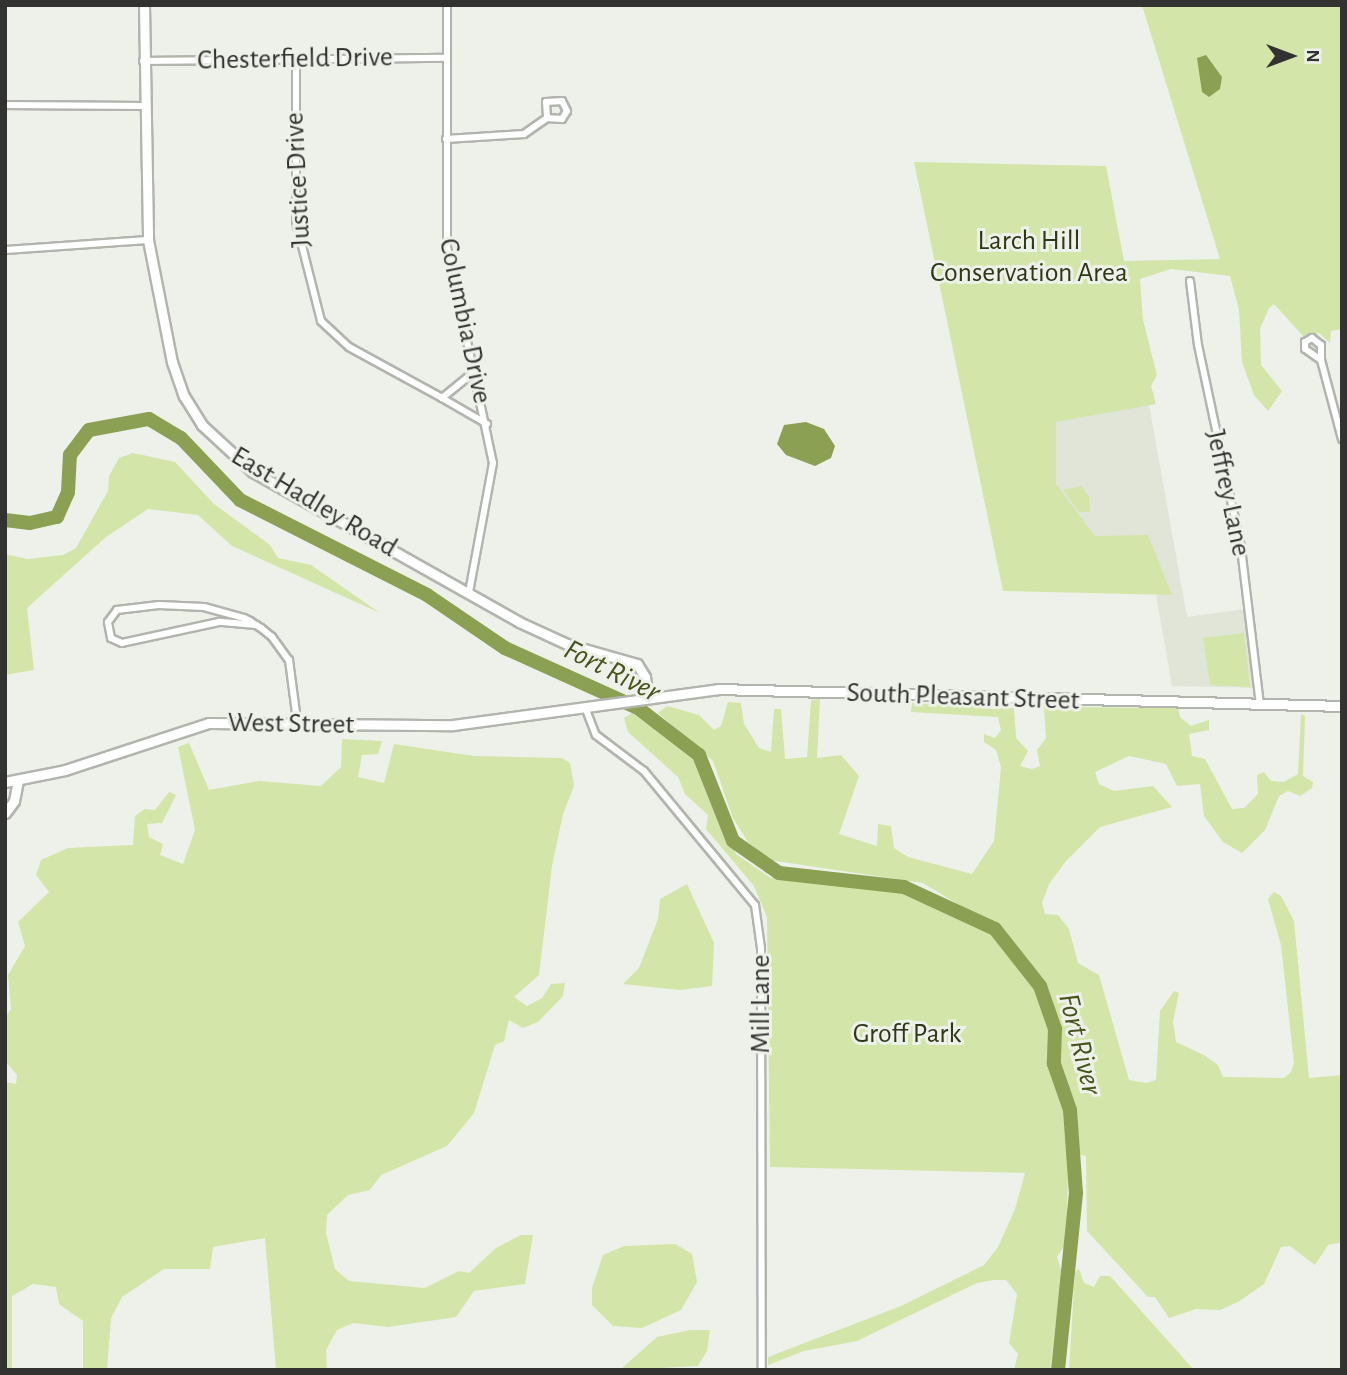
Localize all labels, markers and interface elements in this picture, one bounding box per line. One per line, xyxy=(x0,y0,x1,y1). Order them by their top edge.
north arrow xyxy=(1256,21,1326,91)
street label: Chesterfield Drive xyxy=(197,40,393,78)
text: N xyxy=(1303,49,1322,63)
street label: Justice Drive xyxy=(278,112,318,248)
park label: Larch Hill Conservation Area xyxy=(930,224,1128,290)
street label: Columbia Drive xyxy=(431,235,499,407)
street label: Jeffrey Lane xyxy=(1198,427,1258,559)
street label: East Hadley Road xyxy=(225,439,403,565)
water label: Fort River xyxy=(558,632,666,710)
street label: South Pleasant Street xyxy=(846,676,1080,718)
street label: West Street xyxy=(227,706,355,742)
street label: Mill Lane xyxy=(744,955,778,1053)
water label: Fort River xyxy=(1050,990,1110,1098)
park label: Groff Park xyxy=(853,1017,961,1051)

